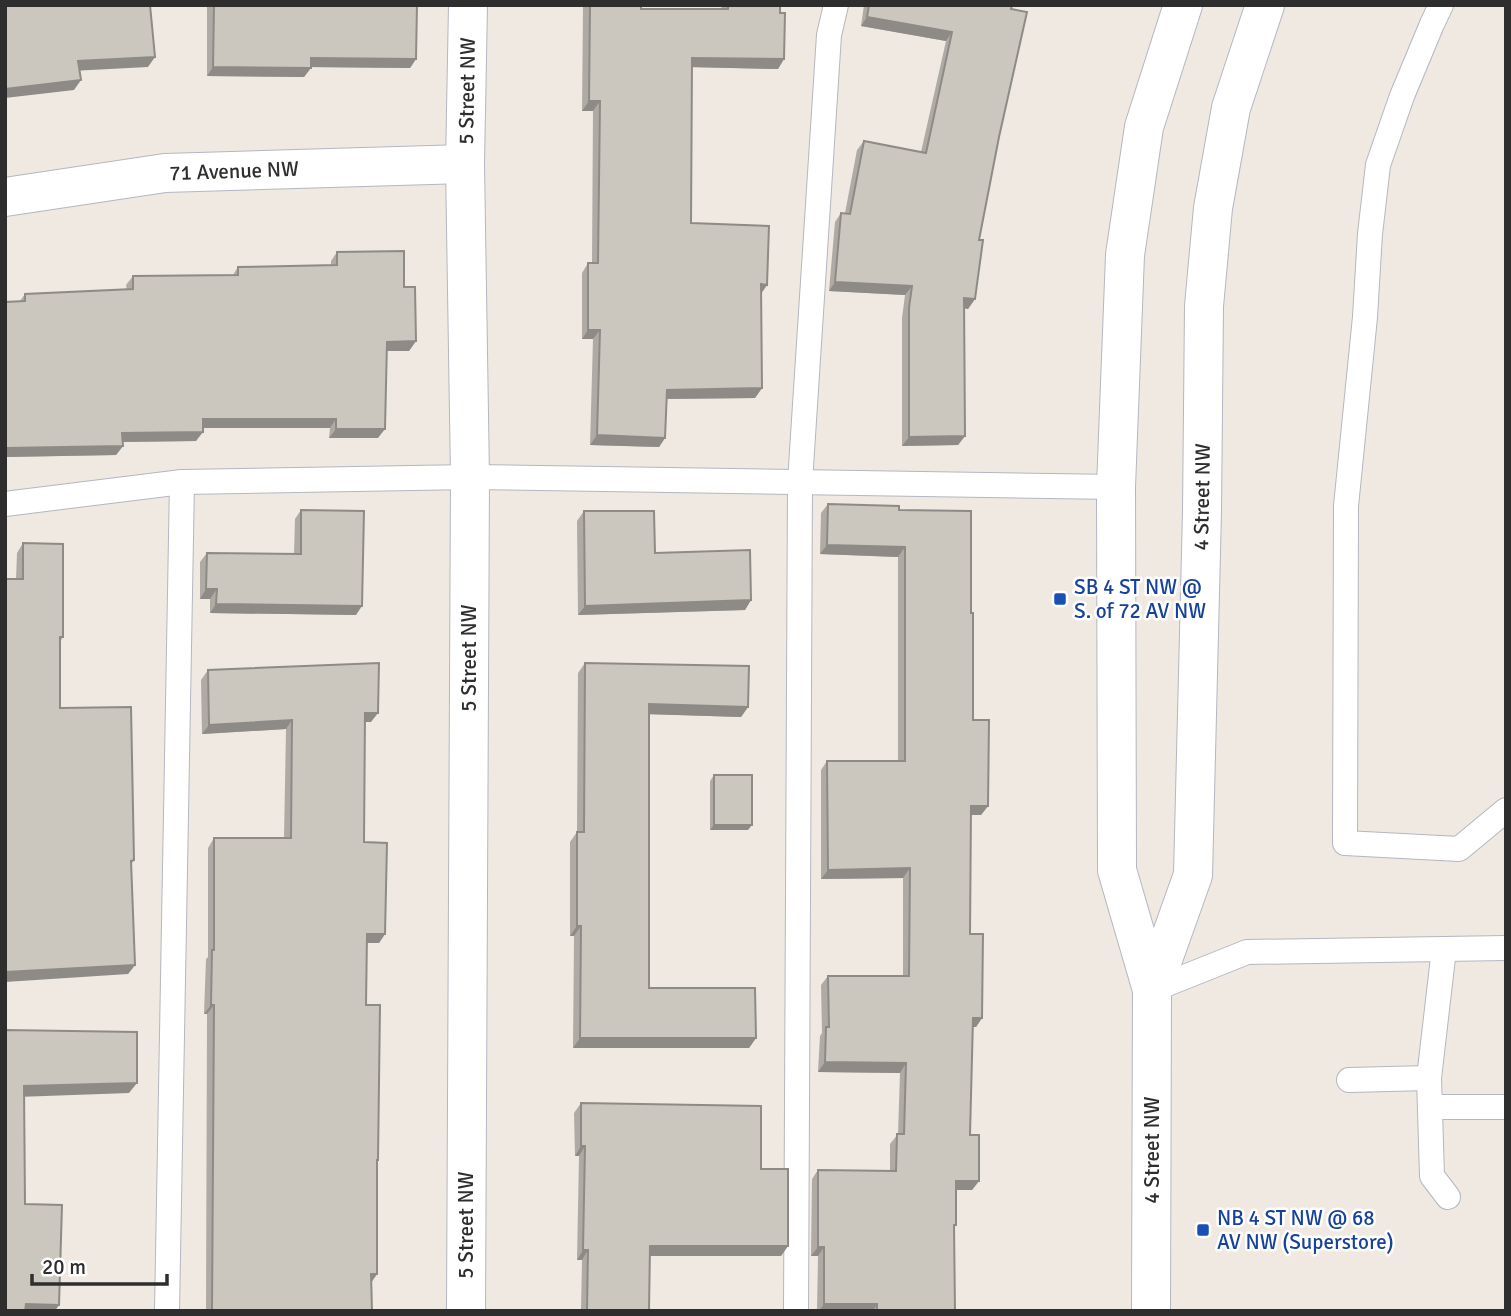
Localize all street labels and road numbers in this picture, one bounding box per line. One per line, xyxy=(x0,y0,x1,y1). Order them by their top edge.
street label: 5 Street NW xyxy=(453,37,481,145)
street label: 71 Avenue NW xyxy=(169,156,299,186)
street label: 4 Street NW xyxy=(1188,443,1216,551)
street label: 5 Street NW xyxy=(456,604,482,712)
street label: 4 Street NW xyxy=(1139,1096,1165,1204)
street label: 5 Street NW xyxy=(453,1171,479,1279)

